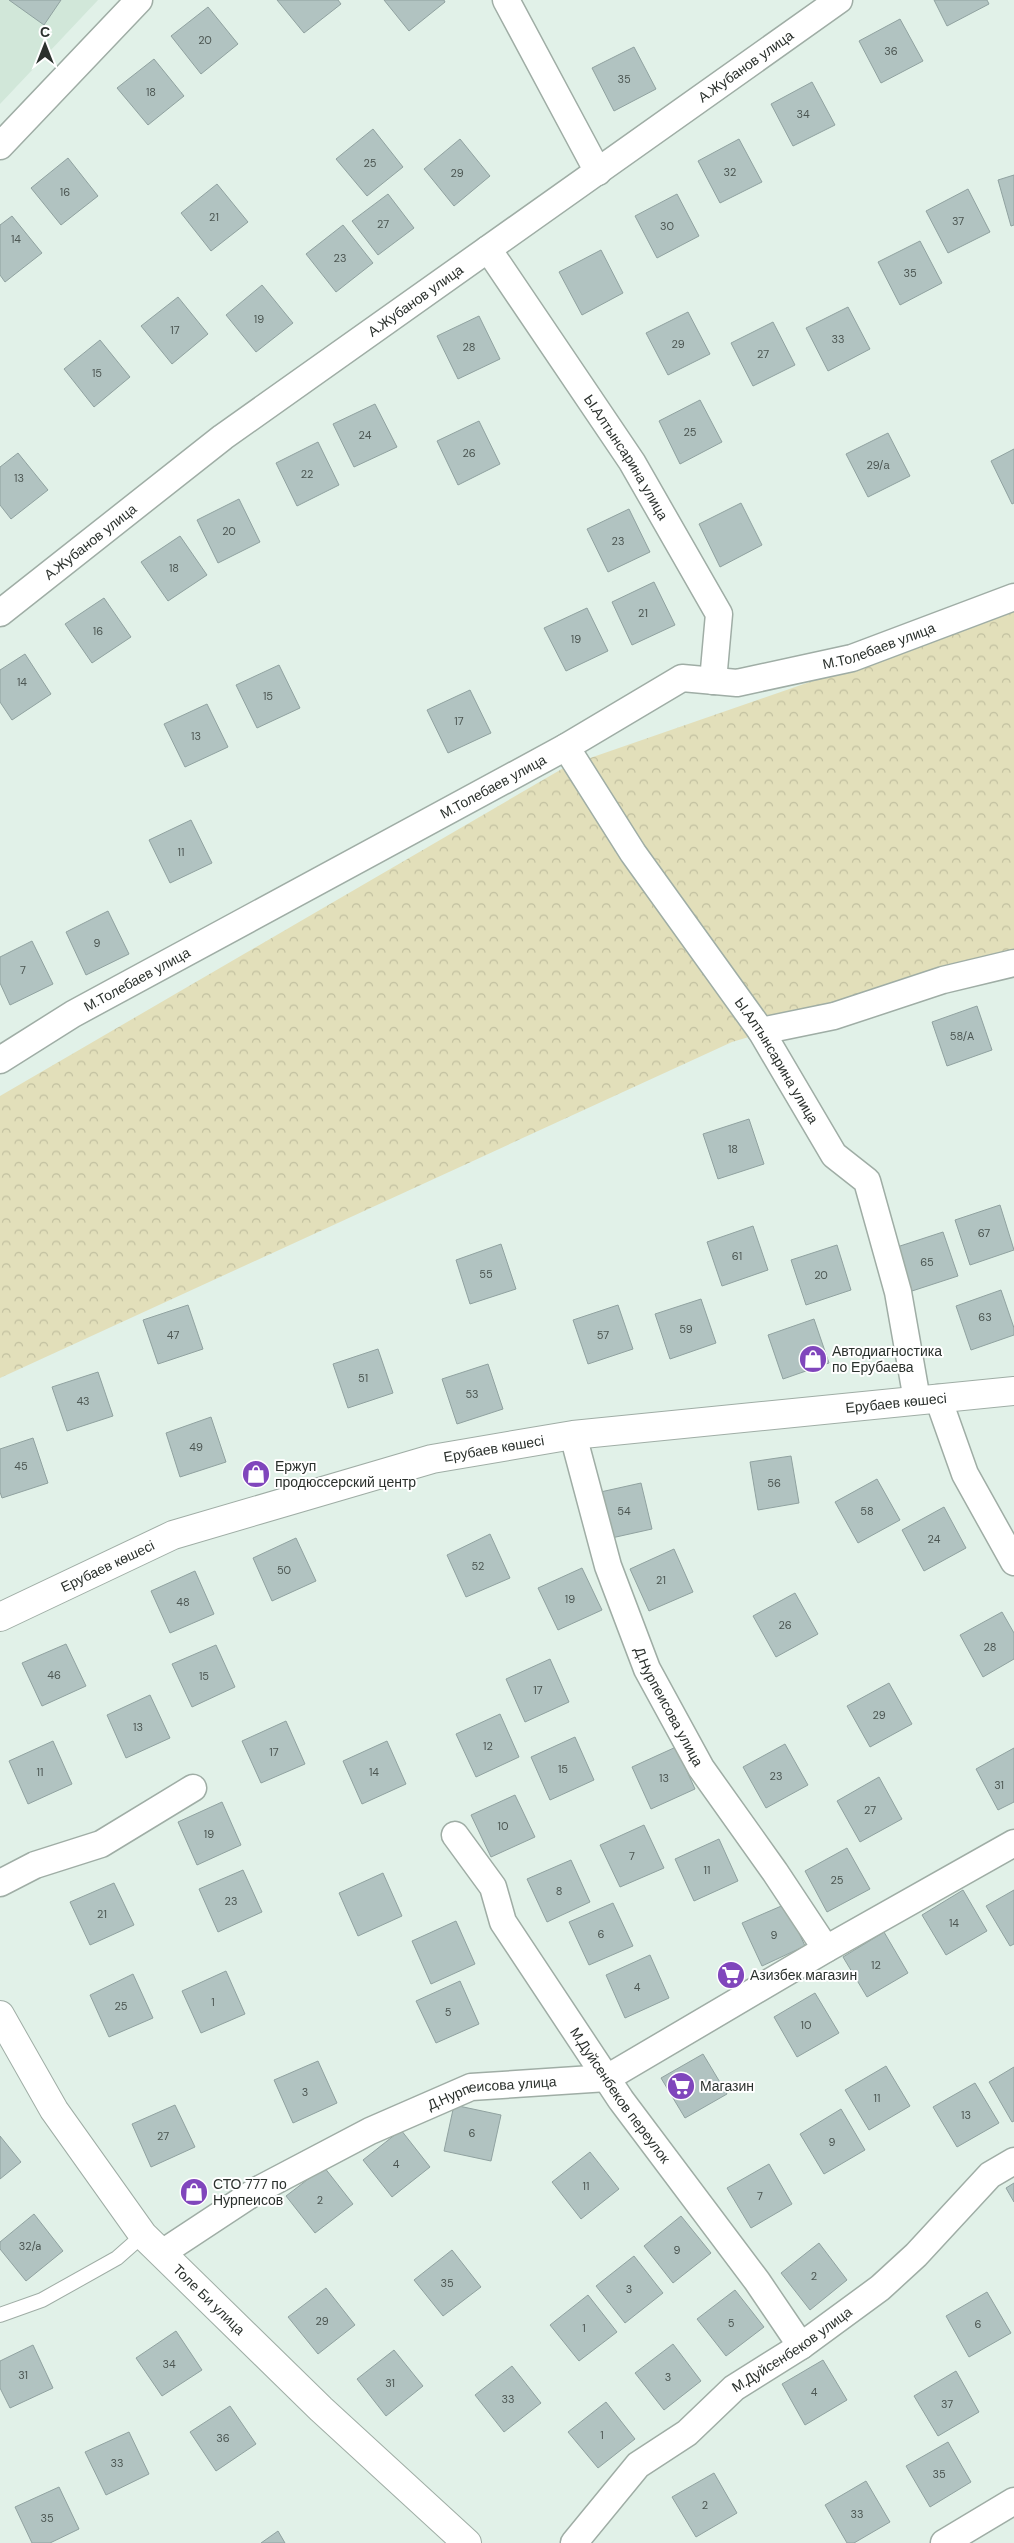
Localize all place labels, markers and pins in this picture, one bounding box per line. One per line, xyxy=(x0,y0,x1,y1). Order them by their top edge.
place label: Автодиагностика по Ерубаева xyxy=(832,1342,942,1376)
shop icon: Автодиагностика по Ерубаева xyxy=(798,1344,828,1374)
place label: Ержуп продюссерский центр xyxy=(275,1457,416,1491)
shop icon: Ержуп продюссерский центр xyxy=(241,1459,271,1489)
supermarket icon: Азизбек магазин xyxy=(716,1960,746,1990)
place label: Азизбек магазин xyxy=(750,1966,857,1984)
supermarket icon: Магазин xyxy=(666,2071,696,2101)
place label: Магазин xyxy=(700,2077,754,2095)
place label: СТО 777 по Нурпеисов xyxy=(213,2175,287,2209)
shop icon: СТО 777 по Нурпеисов xyxy=(179,2177,209,2207)

